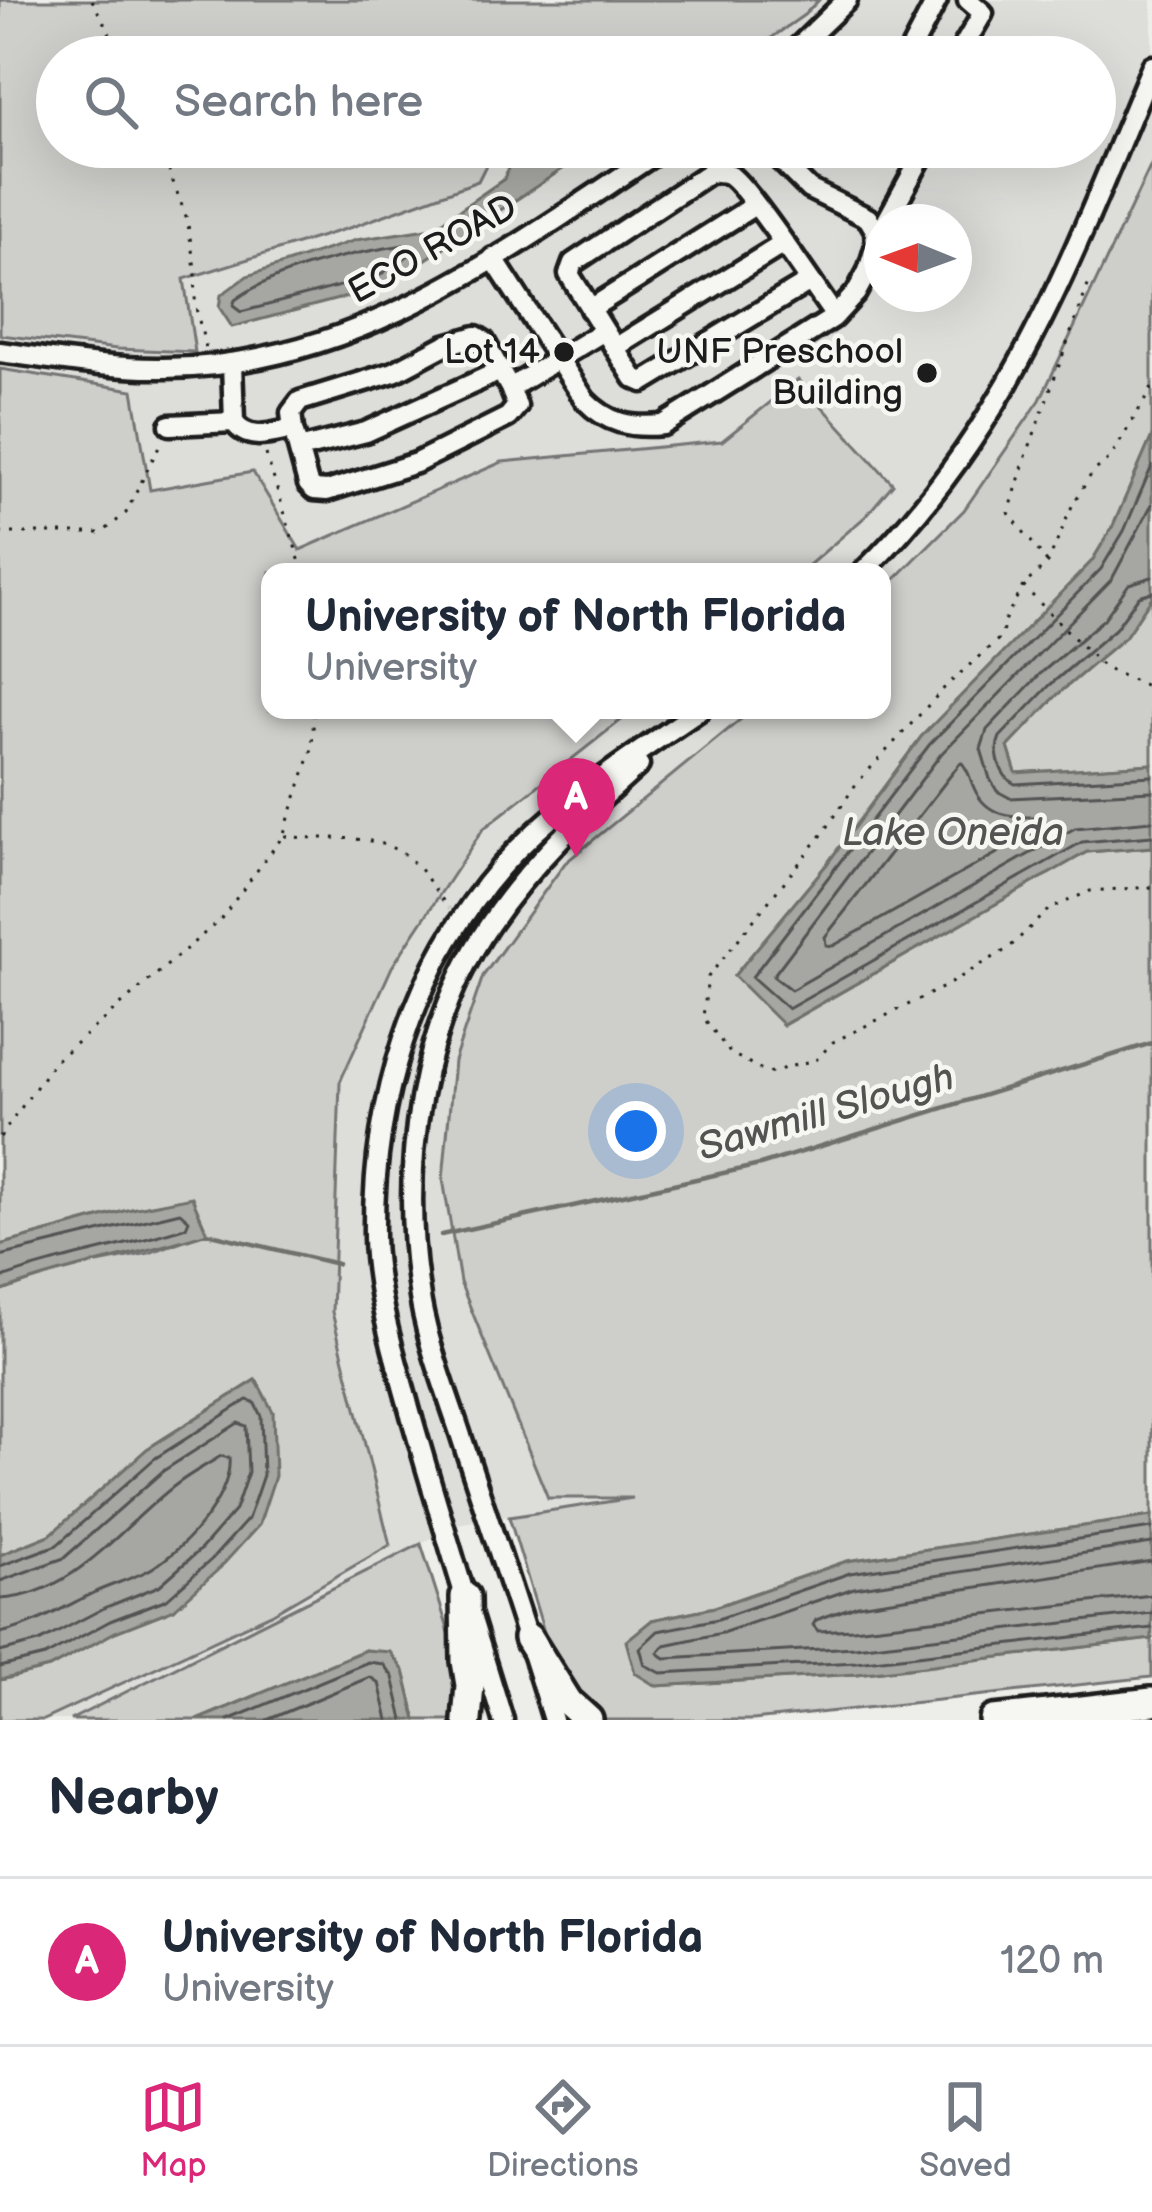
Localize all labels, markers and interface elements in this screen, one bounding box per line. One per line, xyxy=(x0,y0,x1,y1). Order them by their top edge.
search box xyxy=(36,36,1116,168)
icon: search xyxy=(78,69,144,135)
text: Search here xyxy=(174,75,423,130)
street label: ECO ROAD xyxy=(341,186,525,314)
north arrow xyxy=(864,204,972,312)
place label: Lot 14 xyxy=(444,331,540,374)
place label: UNF Preschool Building xyxy=(656,331,903,415)
marker: Lot 14 xyxy=(551,339,577,365)
marker: UNF Preschool Building xyxy=(914,360,940,386)
popup xyxy=(261,563,891,719)
text: University of North Florida xyxy=(305,590,847,645)
text: University xyxy=(305,645,477,692)
pin: A xyxy=(537,758,615,857)
water label: Lake Oneida xyxy=(842,810,1064,857)
water label: Sawmill Slough xyxy=(693,1054,959,1172)
your location xyxy=(606,1101,666,1161)
text: Nearby xyxy=(48,1768,219,1829)
text: University of North Florida xyxy=(162,1911,703,1966)
text: A xyxy=(75,1938,99,1985)
text: 120 m xyxy=(1000,1938,1104,1985)
text: University xyxy=(162,1966,334,2013)
tab: Map xyxy=(140,2074,207,2186)
tab: Directions xyxy=(487,2074,639,2186)
tab: Saved xyxy=(919,2074,1012,2186)

